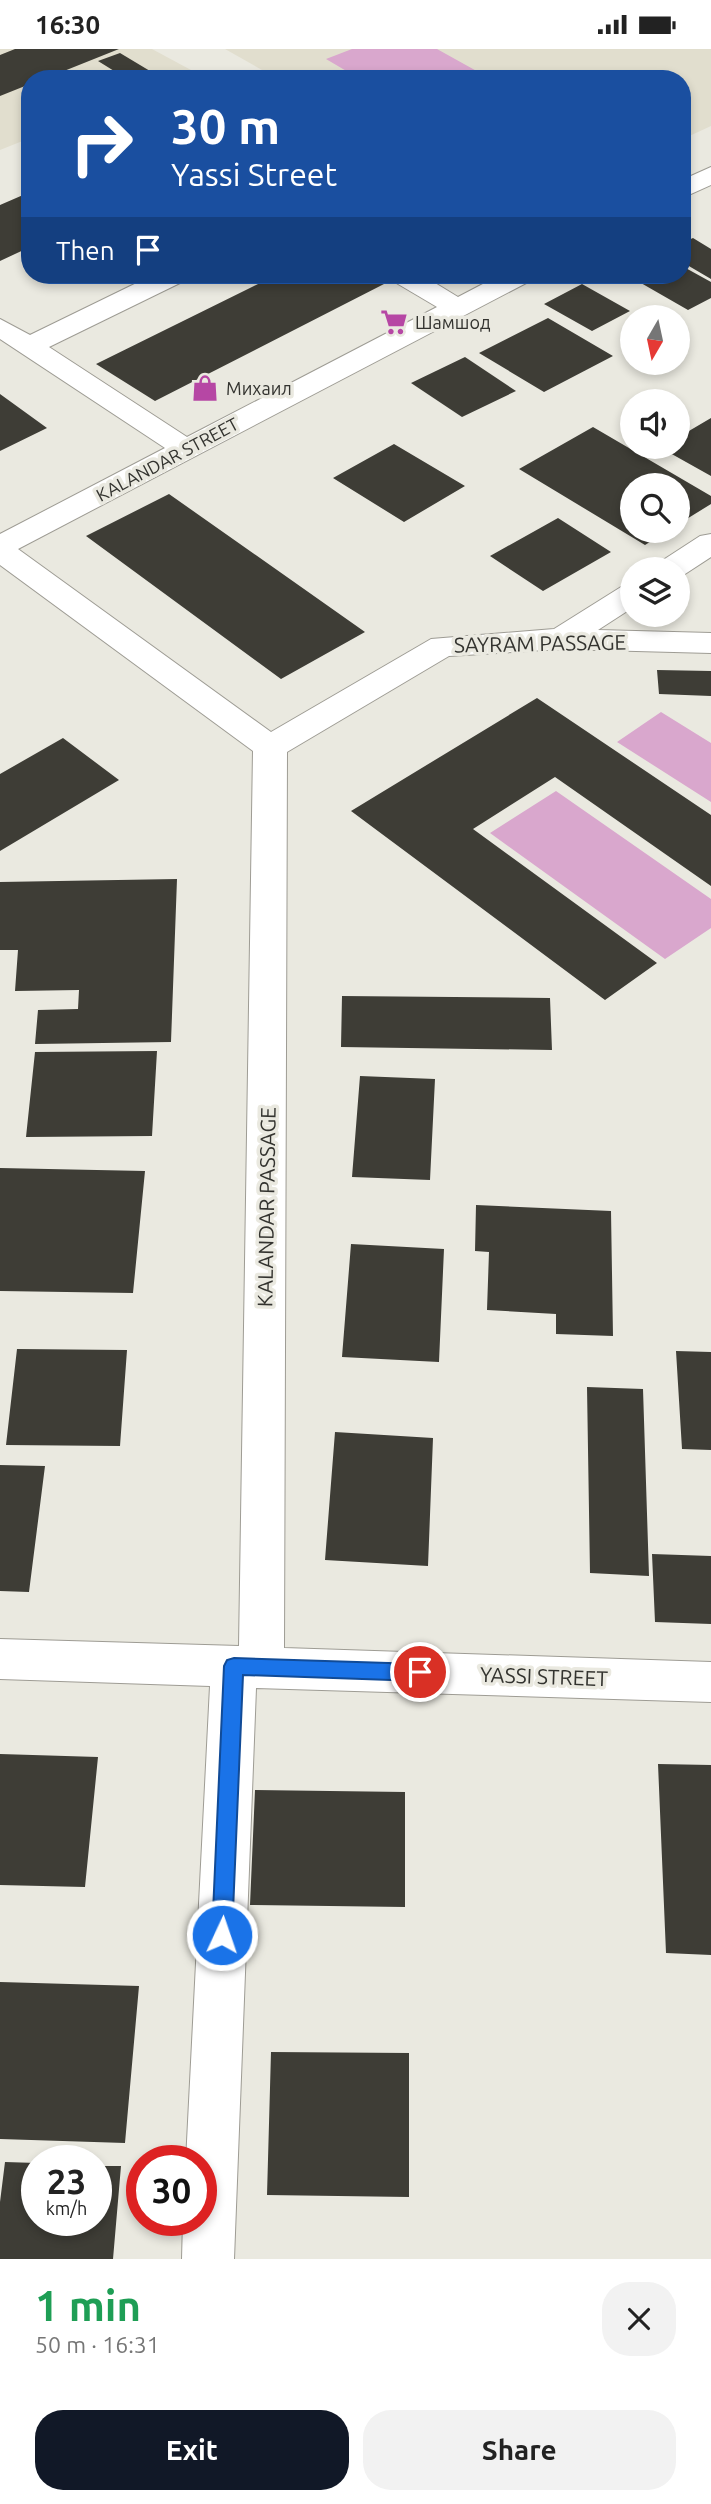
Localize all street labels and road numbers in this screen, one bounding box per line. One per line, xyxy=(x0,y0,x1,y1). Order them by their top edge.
street label: KALANDAR STREET xyxy=(93,413,241,505)
street label: SAYRAM PASSAGE xyxy=(454,629,626,657)
street label: KALANDAR PASSAGE xyxy=(252,1107,280,1307)
street label: YASSI STREET xyxy=(480,1662,609,1690)

